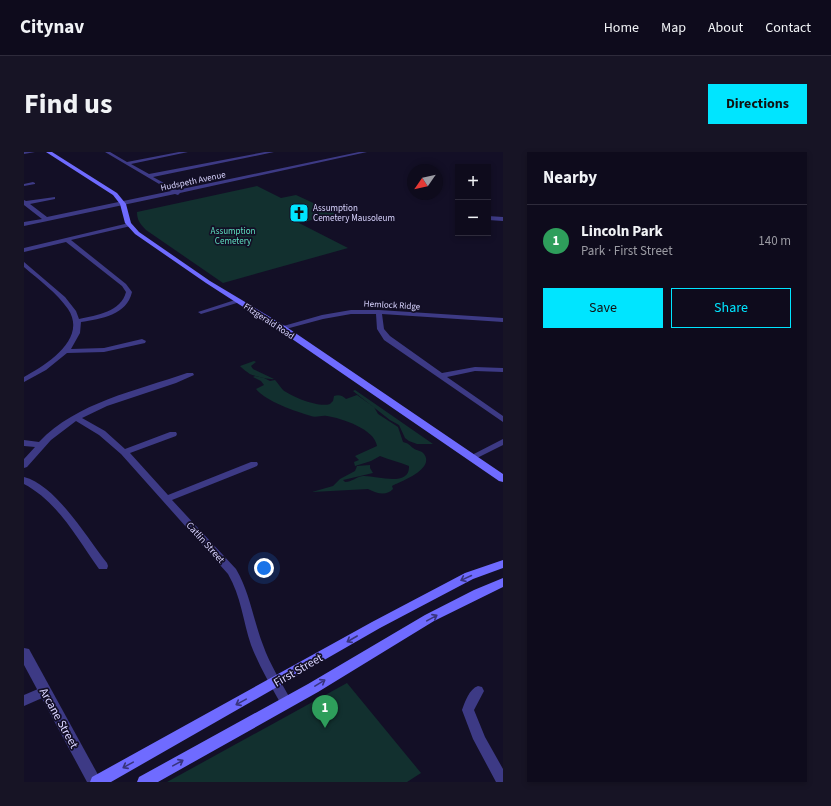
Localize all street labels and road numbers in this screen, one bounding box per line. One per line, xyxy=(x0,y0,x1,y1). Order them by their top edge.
street label: Hudspeth Avenue xyxy=(159,168,227,195)
street label: Hemlock Ridge xyxy=(363,298,421,313)
street label: Fitzgerald Road xyxy=(241,300,297,343)
street label: Catlin Street xyxy=(183,519,228,567)
street label: First Street xyxy=(270,649,326,691)
street label: Arcane Street xyxy=(35,685,82,752)

